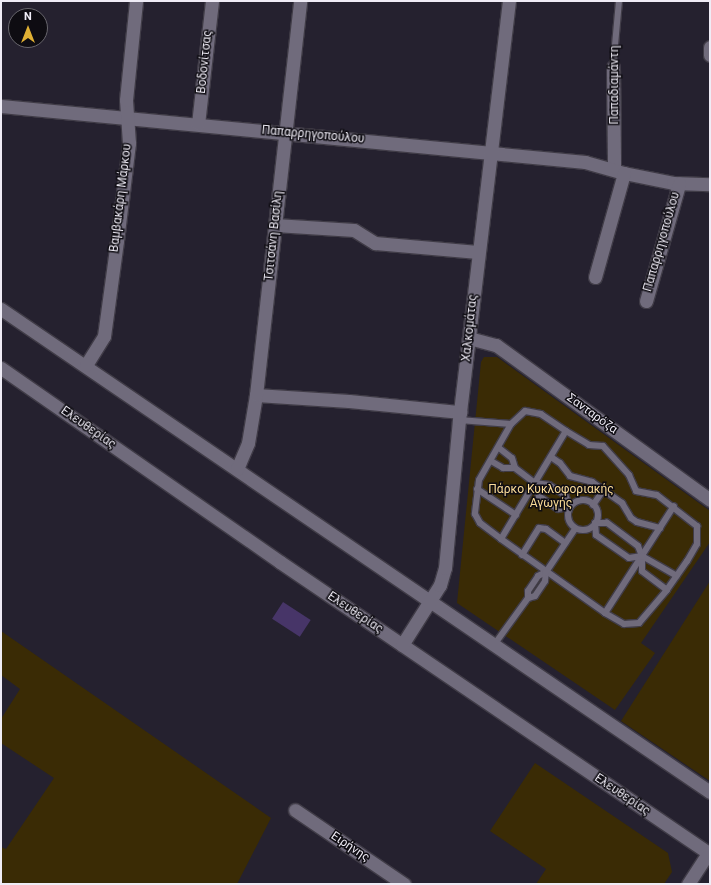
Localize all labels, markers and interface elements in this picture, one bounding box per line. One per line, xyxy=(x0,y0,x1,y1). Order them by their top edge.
north arrow xyxy=(8,8,48,48)
text: N xyxy=(24,10,32,23)
street label: Βοδονίτσας xyxy=(195,30,215,94)
street label: Παπαδιαμάντη xyxy=(608,45,622,125)
street label: Παπαρρηγοπούλου xyxy=(261,123,365,147)
street label: Βαμβακάρη Μάρκου xyxy=(107,143,135,253)
street label: Τσιτσάνη Βασίλη xyxy=(262,190,286,282)
street label: Παπαρρηγοπούλου xyxy=(641,190,683,294)
street label: Χαλκομάτας xyxy=(459,294,481,362)
street label: Σανταρόζα xyxy=(564,391,620,437)
street label: Ελευθερίας xyxy=(58,404,118,452)
park label: Πάρκο Κυκλοφοριακής Αγωγής xyxy=(488,483,614,511)
street label: Ελευθερίας xyxy=(325,589,385,637)
street label: Ελευθερίας xyxy=(592,771,652,819)
street label: Ειρήνης xyxy=(328,829,372,865)

